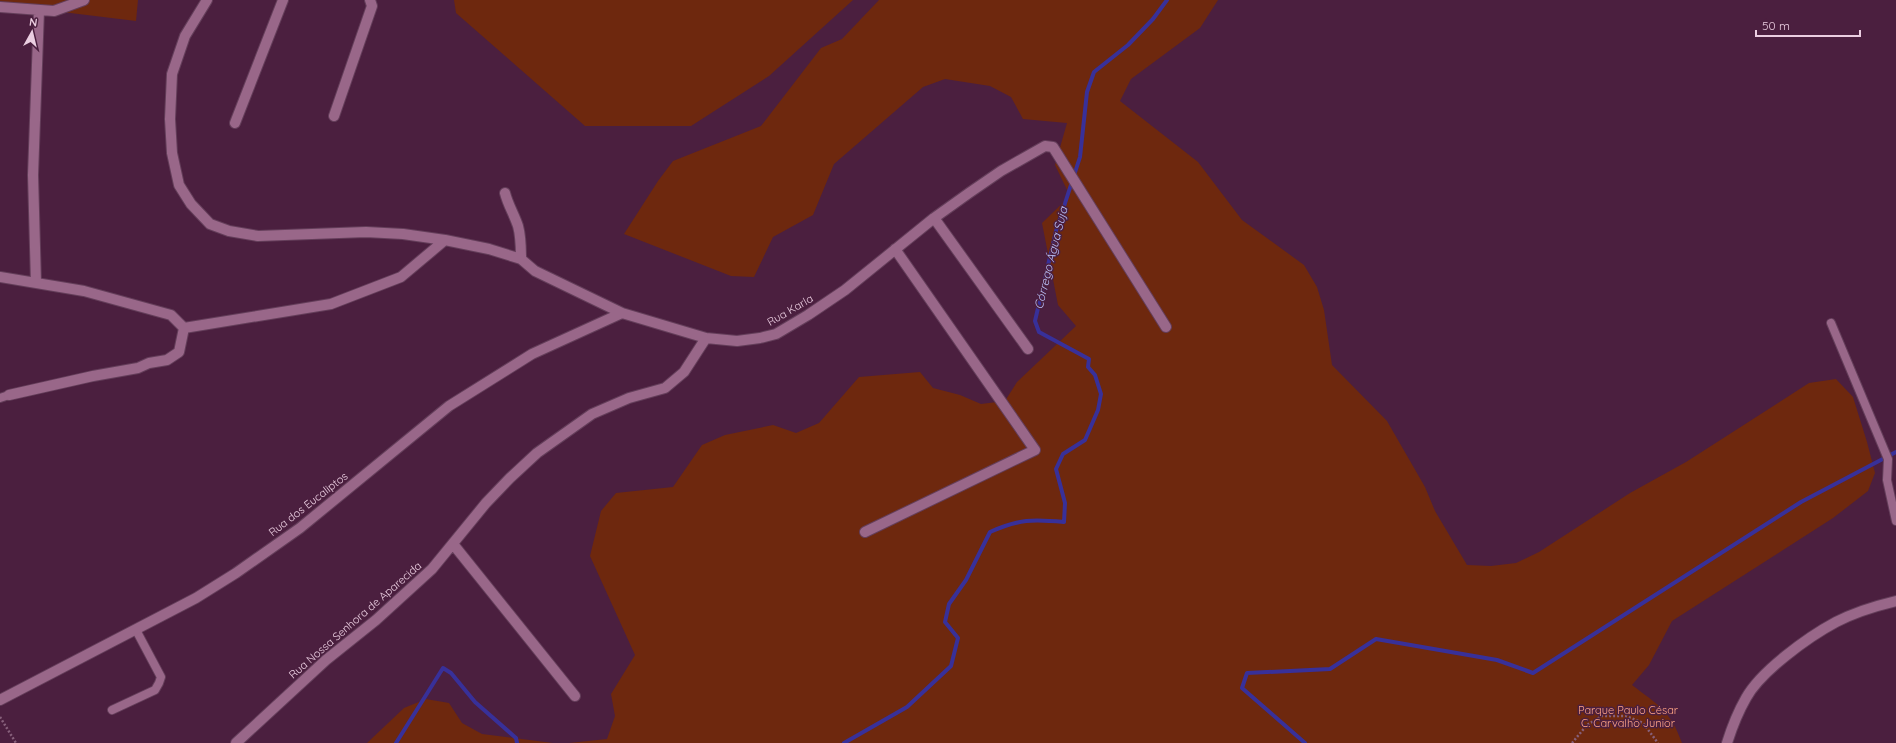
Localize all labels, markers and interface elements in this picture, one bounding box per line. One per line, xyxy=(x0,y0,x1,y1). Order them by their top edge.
north arrow xyxy=(12,12,52,52)
scale bar xyxy=(1756,12,1860,38)
text: N xyxy=(28,15,38,30)
text: 50 m xyxy=(1762,18,1790,33)
water label: Córrego Água Suja xyxy=(1031,204,1071,311)
street label: Rua Karla xyxy=(765,291,815,329)
street label: Rua dos Eucaliptos xyxy=(266,469,350,539)
street label: Rua Nossa Senhora de Aparecida xyxy=(286,559,424,681)
park label: Parque Paulo César C. Carvalho Junior xyxy=(1578,703,1679,730)

